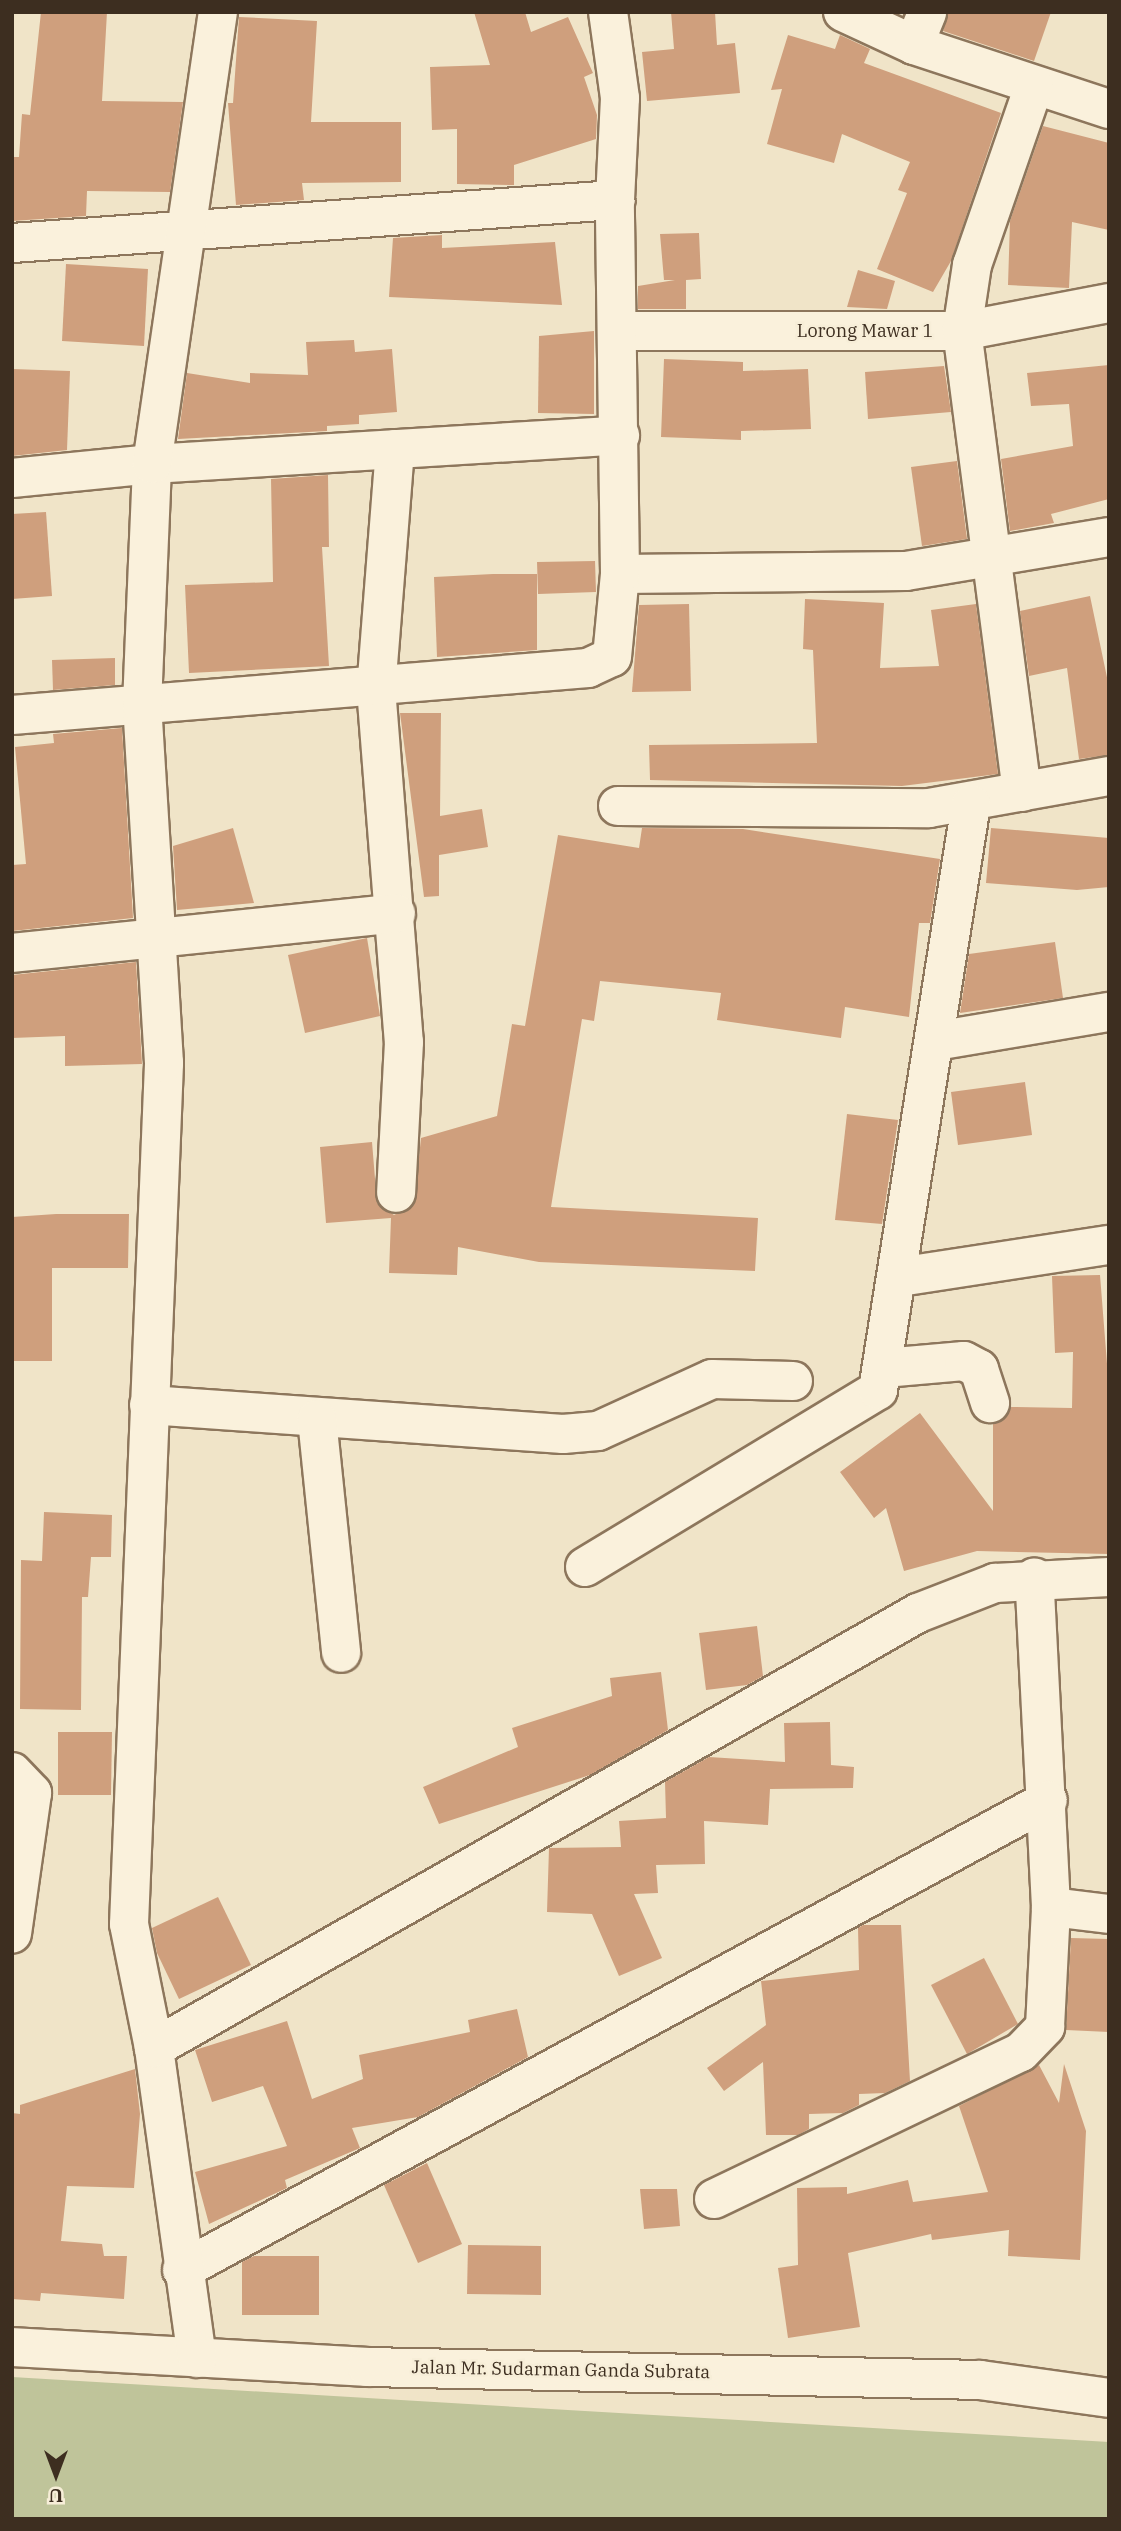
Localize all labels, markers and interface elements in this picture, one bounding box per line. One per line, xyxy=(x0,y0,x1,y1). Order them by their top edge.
street label: Lorong Mawar 1 xyxy=(797,320,933,342)
street label: Jalan Mr. Sudarman Ganda Subrata xyxy=(412,2357,710,2383)
north arrow xyxy=(21,2440,91,2510)
text: U xyxy=(49,2484,63,2508)

